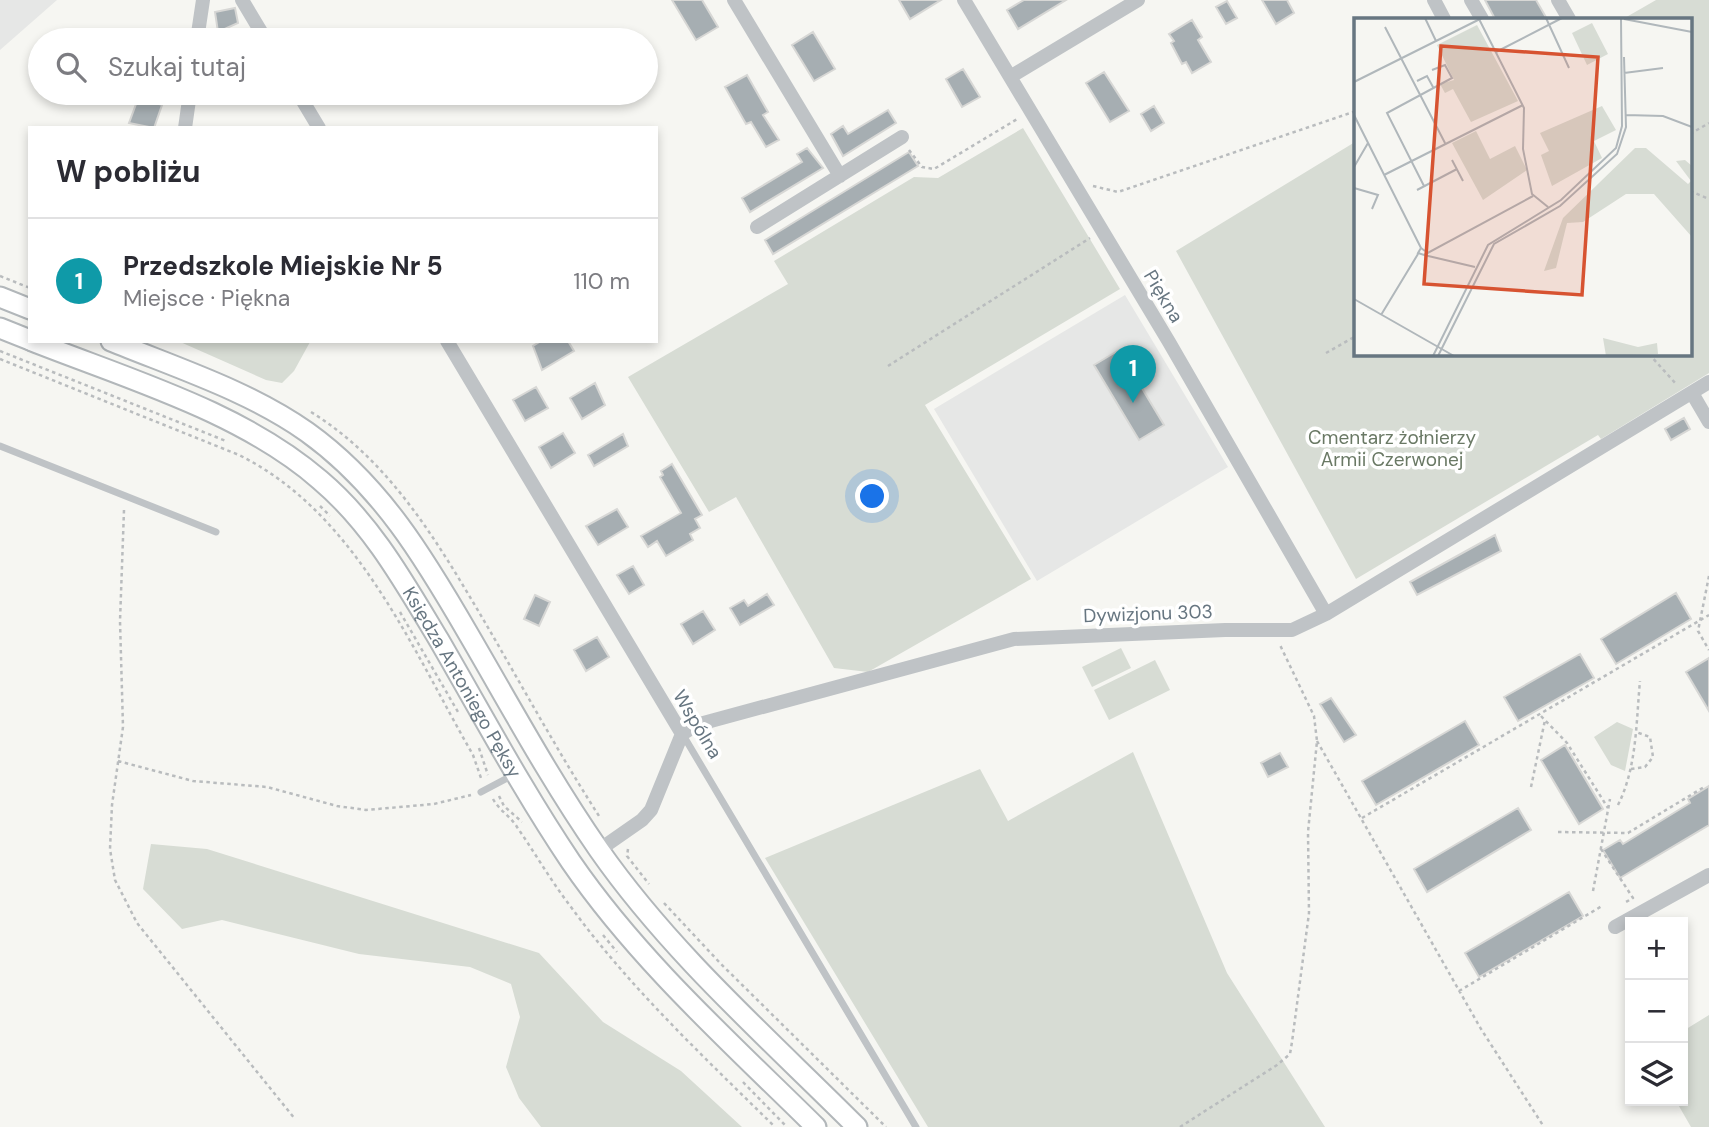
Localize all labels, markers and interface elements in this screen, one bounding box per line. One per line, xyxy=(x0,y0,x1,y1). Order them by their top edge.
inset map xyxy=(1354,18,1692,355)
search box xyxy=(28,28,658,105)
icon: search xyxy=(52,48,90,86)
text: Szukaj tutaj xyxy=(108,50,246,84)
text: W pobliżu xyxy=(56,152,201,191)
text: Przedszkole Miejskie Nr 5 xyxy=(123,249,443,283)
street label: Piękna xyxy=(1138,265,1189,327)
text: 1 xyxy=(75,266,83,296)
text: 110 m xyxy=(573,266,630,296)
text: Miejsce · Piękna xyxy=(123,283,290,313)
pin: 1 xyxy=(1110,345,1156,403)
park label: Cmentarz żołnierzy Armii Czerwonej xyxy=(1308,425,1476,472)
your location xyxy=(855,479,889,513)
street label: Księdza Antoniego Pęksy xyxy=(397,582,527,783)
street label: Dywizjonu 303 xyxy=(1083,599,1213,628)
street label: Wspólna xyxy=(667,685,728,763)
map controls xyxy=(1625,917,1688,1106)
button: + xyxy=(1625,917,1688,980)
button: − xyxy=(1625,980,1688,1043)
button: layers xyxy=(1625,1043,1688,1106)

